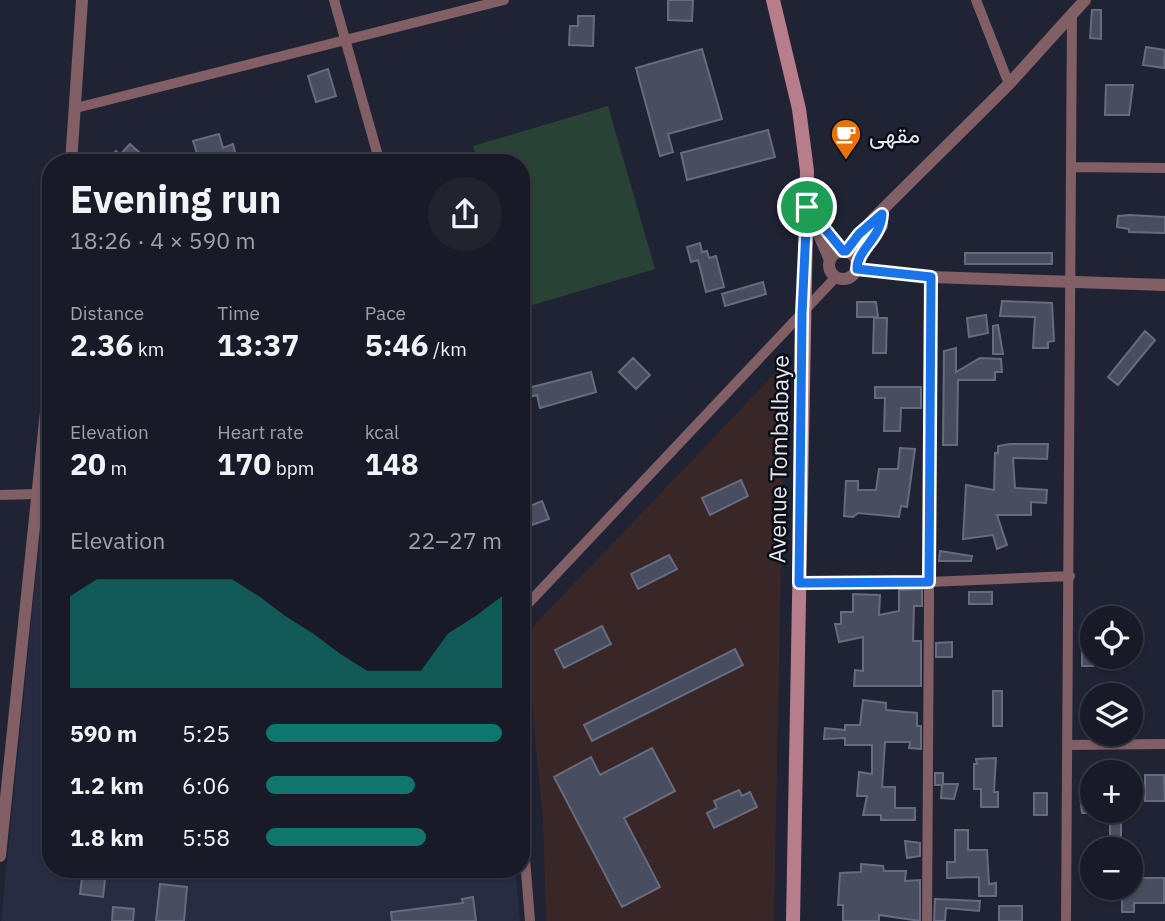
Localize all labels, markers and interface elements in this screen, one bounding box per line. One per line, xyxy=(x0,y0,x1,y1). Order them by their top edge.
cafe icon: مقهى xyxy=(829,117,863,161)
place label: مقهى xyxy=(869,119,920,150)
text: Evening run xyxy=(70,174,281,223)
button: share xyxy=(428,177,502,251)
pin xyxy=(777,177,837,237)
icon: arrive xyxy=(788,188,826,226)
text: 18:26 · 4 × 590 m xyxy=(70,225,256,255)
text: Distance xyxy=(70,301,144,325)
text: Time xyxy=(217,301,260,325)
text: Pace xyxy=(365,301,406,325)
text: 2.36 xyxy=(70,325,133,364)
text: 13:37 xyxy=(217,325,299,364)
text: 5:46 xyxy=(365,325,429,364)
text: km xyxy=(133,337,164,361)
text: /km xyxy=(429,337,467,361)
street label: Avenue Tombalbaye xyxy=(761,355,795,563)
text: Elevation xyxy=(70,420,149,444)
text: Heart rate xyxy=(217,420,304,444)
text: kcal xyxy=(365,420,399,444)
text: 20 xyxy=(70,444,106,483)
text: 170 xyxy=(217,444,271,483)
text: 148 xyxy=(365,444,419,483)
text: m xyxy=(106,456,127,480)
text: bpm xyxy=(271,456,314,480)
text: Elevation xyxy=(70,525,165,555)
text: 22–27 m xyxy=(408,525,502,555)
map controls xyxy=(1080,606,1143,900)
button: locate xyxy=(1080,606,1143,669)
button: layers xyxy=(1080,683,1143,746)
text: 590 m xyxy=(70,718,137,748)
text: 5:25 xyxy=(182,718,230,748)
button: + xyxy=(1080,760,1143,823)
text: 1.2 km xyxy=(70,770,144,800)
text: 6:06 xyxy=(182,770,230,800)
text: 1.8 km xyxy=(70,822,144,852)
text: 5:58 xyxy=(182,822,230,852)
button: − xyxy=(1080,837,1143,900)

